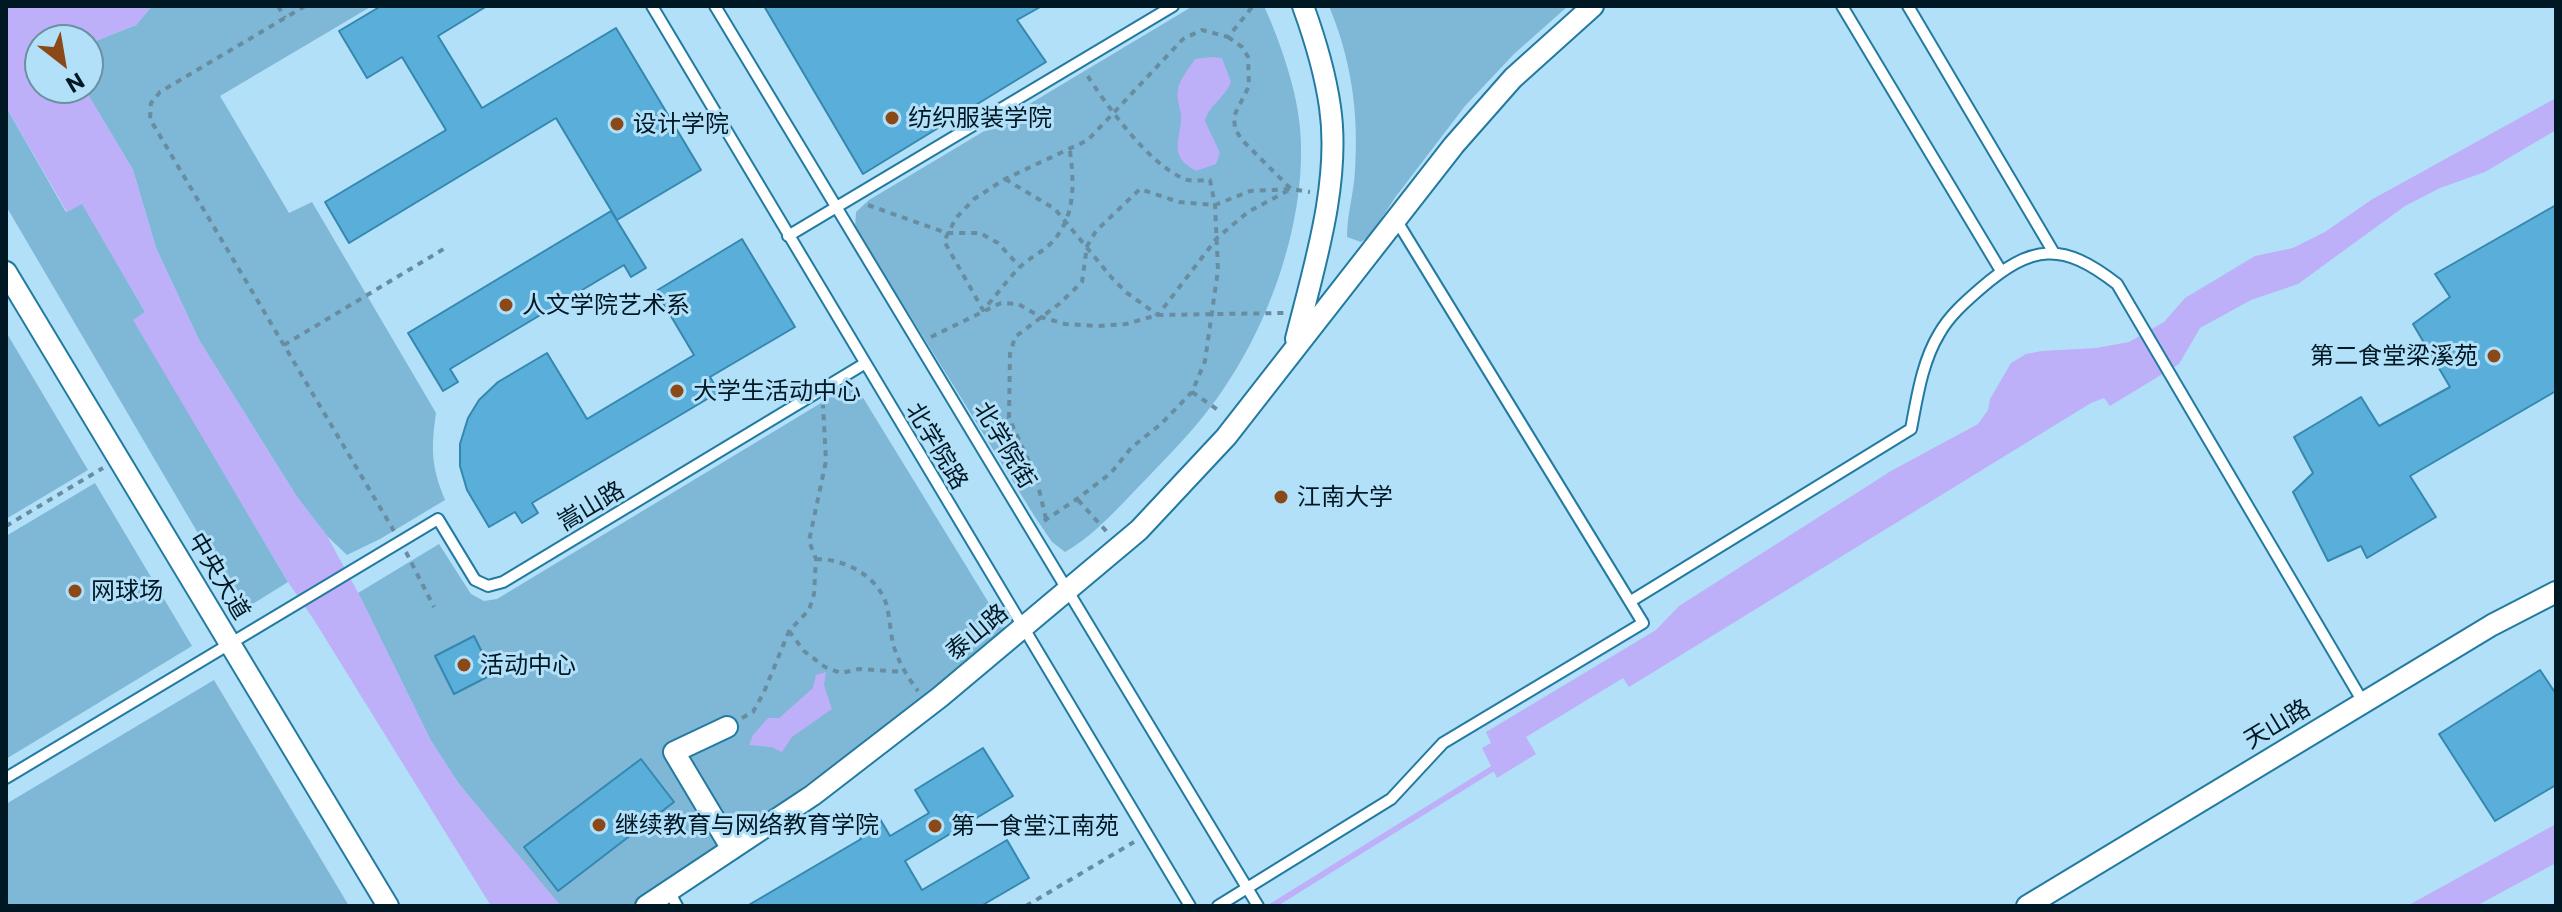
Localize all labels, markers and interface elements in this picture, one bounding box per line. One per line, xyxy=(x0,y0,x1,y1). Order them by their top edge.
north arrow xyxy=(24,24,104,104)
text: N xyxy=(62,67,90,99)
place label: 纺织服装学院 xyxy=(908,104,1052,132)
marker: 纺织服装学院 xyxy=(883,109,901,127)
place label: 设计学院 xyxy=(633,110,729,138)
marker: 设计学院 xyxy=(608,115,626,133)
place label: 人文学院艺术系 xyxy=(522,291,690,319)
marker: 人文学院艺术系 xyxy=(497,296,515,314)
place label: 第二食堂梁溪苑 xyxy=(2310,342,2478,370)
marker: 第二食堂梁溪苑 xyxy=(2485,347,2503,365)
place label: 大学生活动中心 xyxy=(693,377,861,405)
marker: 大学生活动中心 xyxy=(668,382,686,400)
street label: 北学院街 xyxy=(968,396,1042,494)
street label: 北学院路 xyxy=(900,397,974,495)
street label: 嵩山路 xyxy=(553,475,629,537)
place label: 江南大学 xyxy=(1297,483,1393,511)
marker: 江南大学 xyxy=(1272,488,1290,506)
street label: 中央大道 xyxy=(182,527,256,625)
place label: 网球场 xyxy=(91,577,163,605)
marker: 网球场 xyxy=(66,582,84,600)
street label: 泰山路 xyxy=(940,598,1014,666)
place label: 活动中心 xyxy=(480,651,576,679)
marker: 活动中心 xyxy=(455,656,473,674)
street label: 天山路 xyxy=(2239,693,2315,755)
place label: 继续教育与网络教育学院 xyxy=(615,811,879,839)
place label: 第一食堂江南苑 xyxy=(951,812,1119,840)
marker: 继续教育与网络教育学院 xyxy=(590,816,608,834)
marker: 第一食堂江南苑 xyxy=(926,817,944,835)

